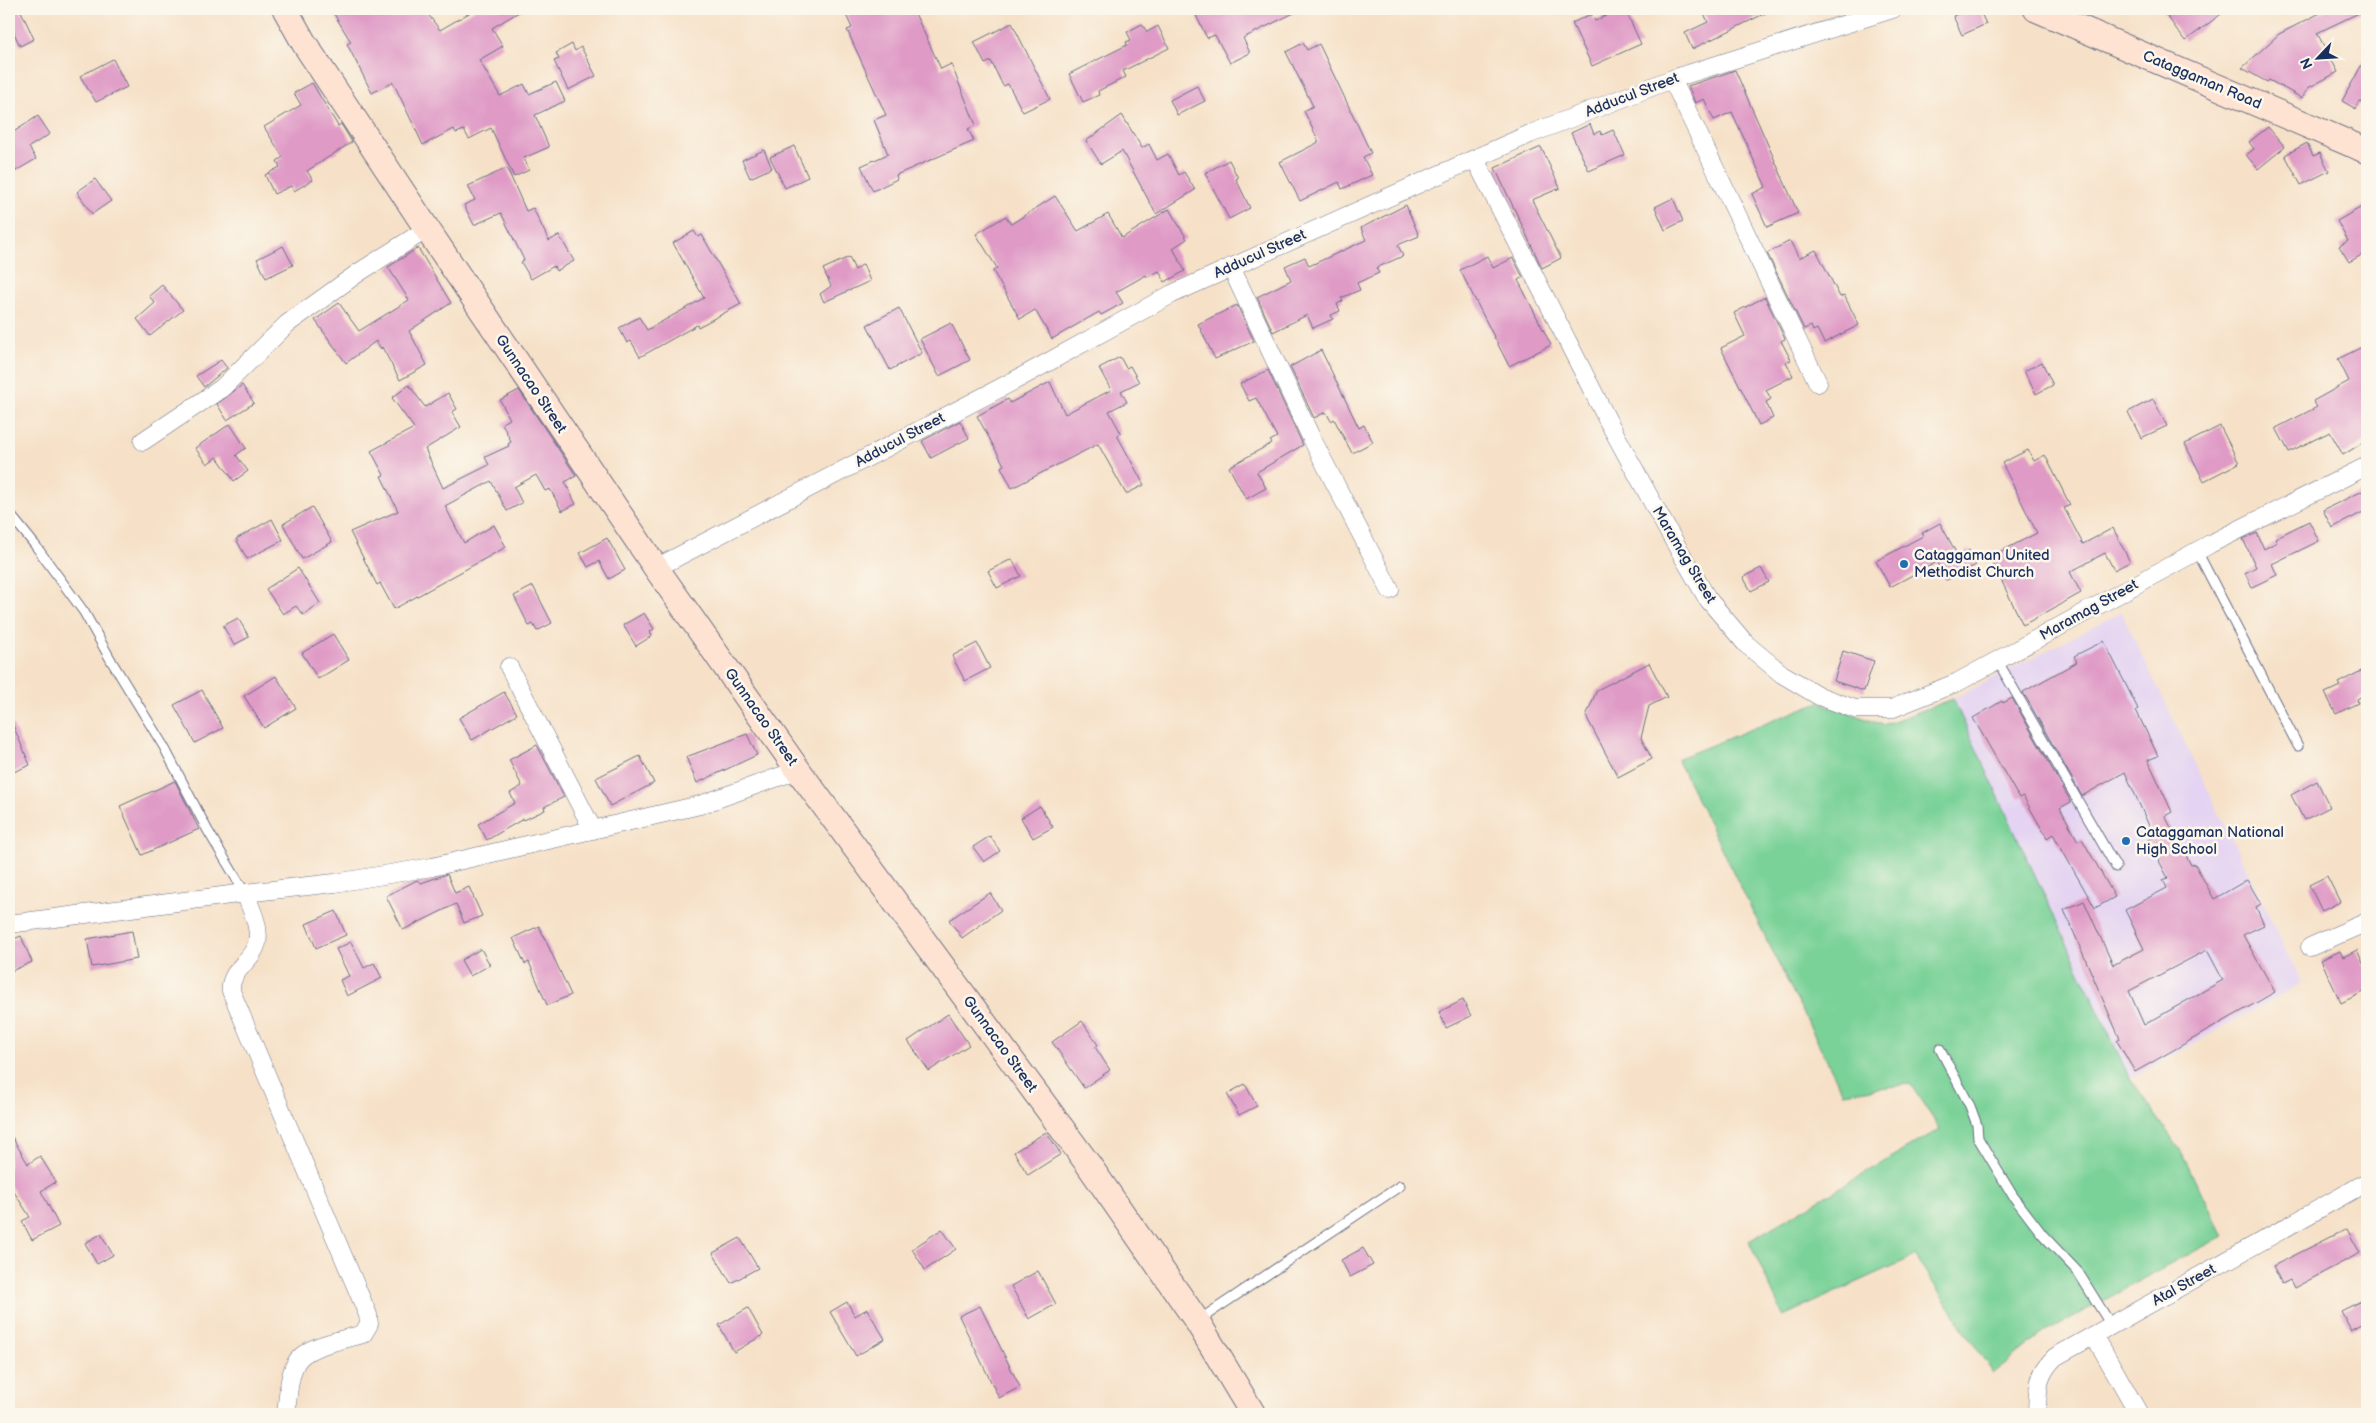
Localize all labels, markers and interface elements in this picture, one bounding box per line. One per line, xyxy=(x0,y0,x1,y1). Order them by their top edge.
north arrow xyxy=(2294,32,2344,82)
street label: Cataggaman Road xyxy=(2140,46,2264,114)
text: N xyxy=(2297,55,2317,72)
street label: Adducul Street xyxy=(1582,68,1682,122)
street label: Adducul Street xyxy=(1211,225,1309,283)
street label: Gunnacao Street xyxy=(491,331,571,437)
street label: Adducul Street xyxy=(852,408,949,472)
street label: Maramag Street xyxy=(1648,503,1721,607)
place label: Cataggaman United Methodist Church xyxy=(1914,546,2050,582)
marker: Cataggaman United Methodist Church xyxy=(1898,558,1910,570)
street label: Maramag Street xyxy=(2036,575,2142,645)
street label: Gunnacao Street xyxy=(720,664,802,770)
place label: Cataggaman National High School xyxy=(2136,823,2284,859)
marker: Cataggaman National High School xyxy=(2120,835,2132,847)
street label: Gunnacao Street xyxy=(959,992,1042,1096)
street label: Atal Street xyxy=(2149,1260,2220,1310)

